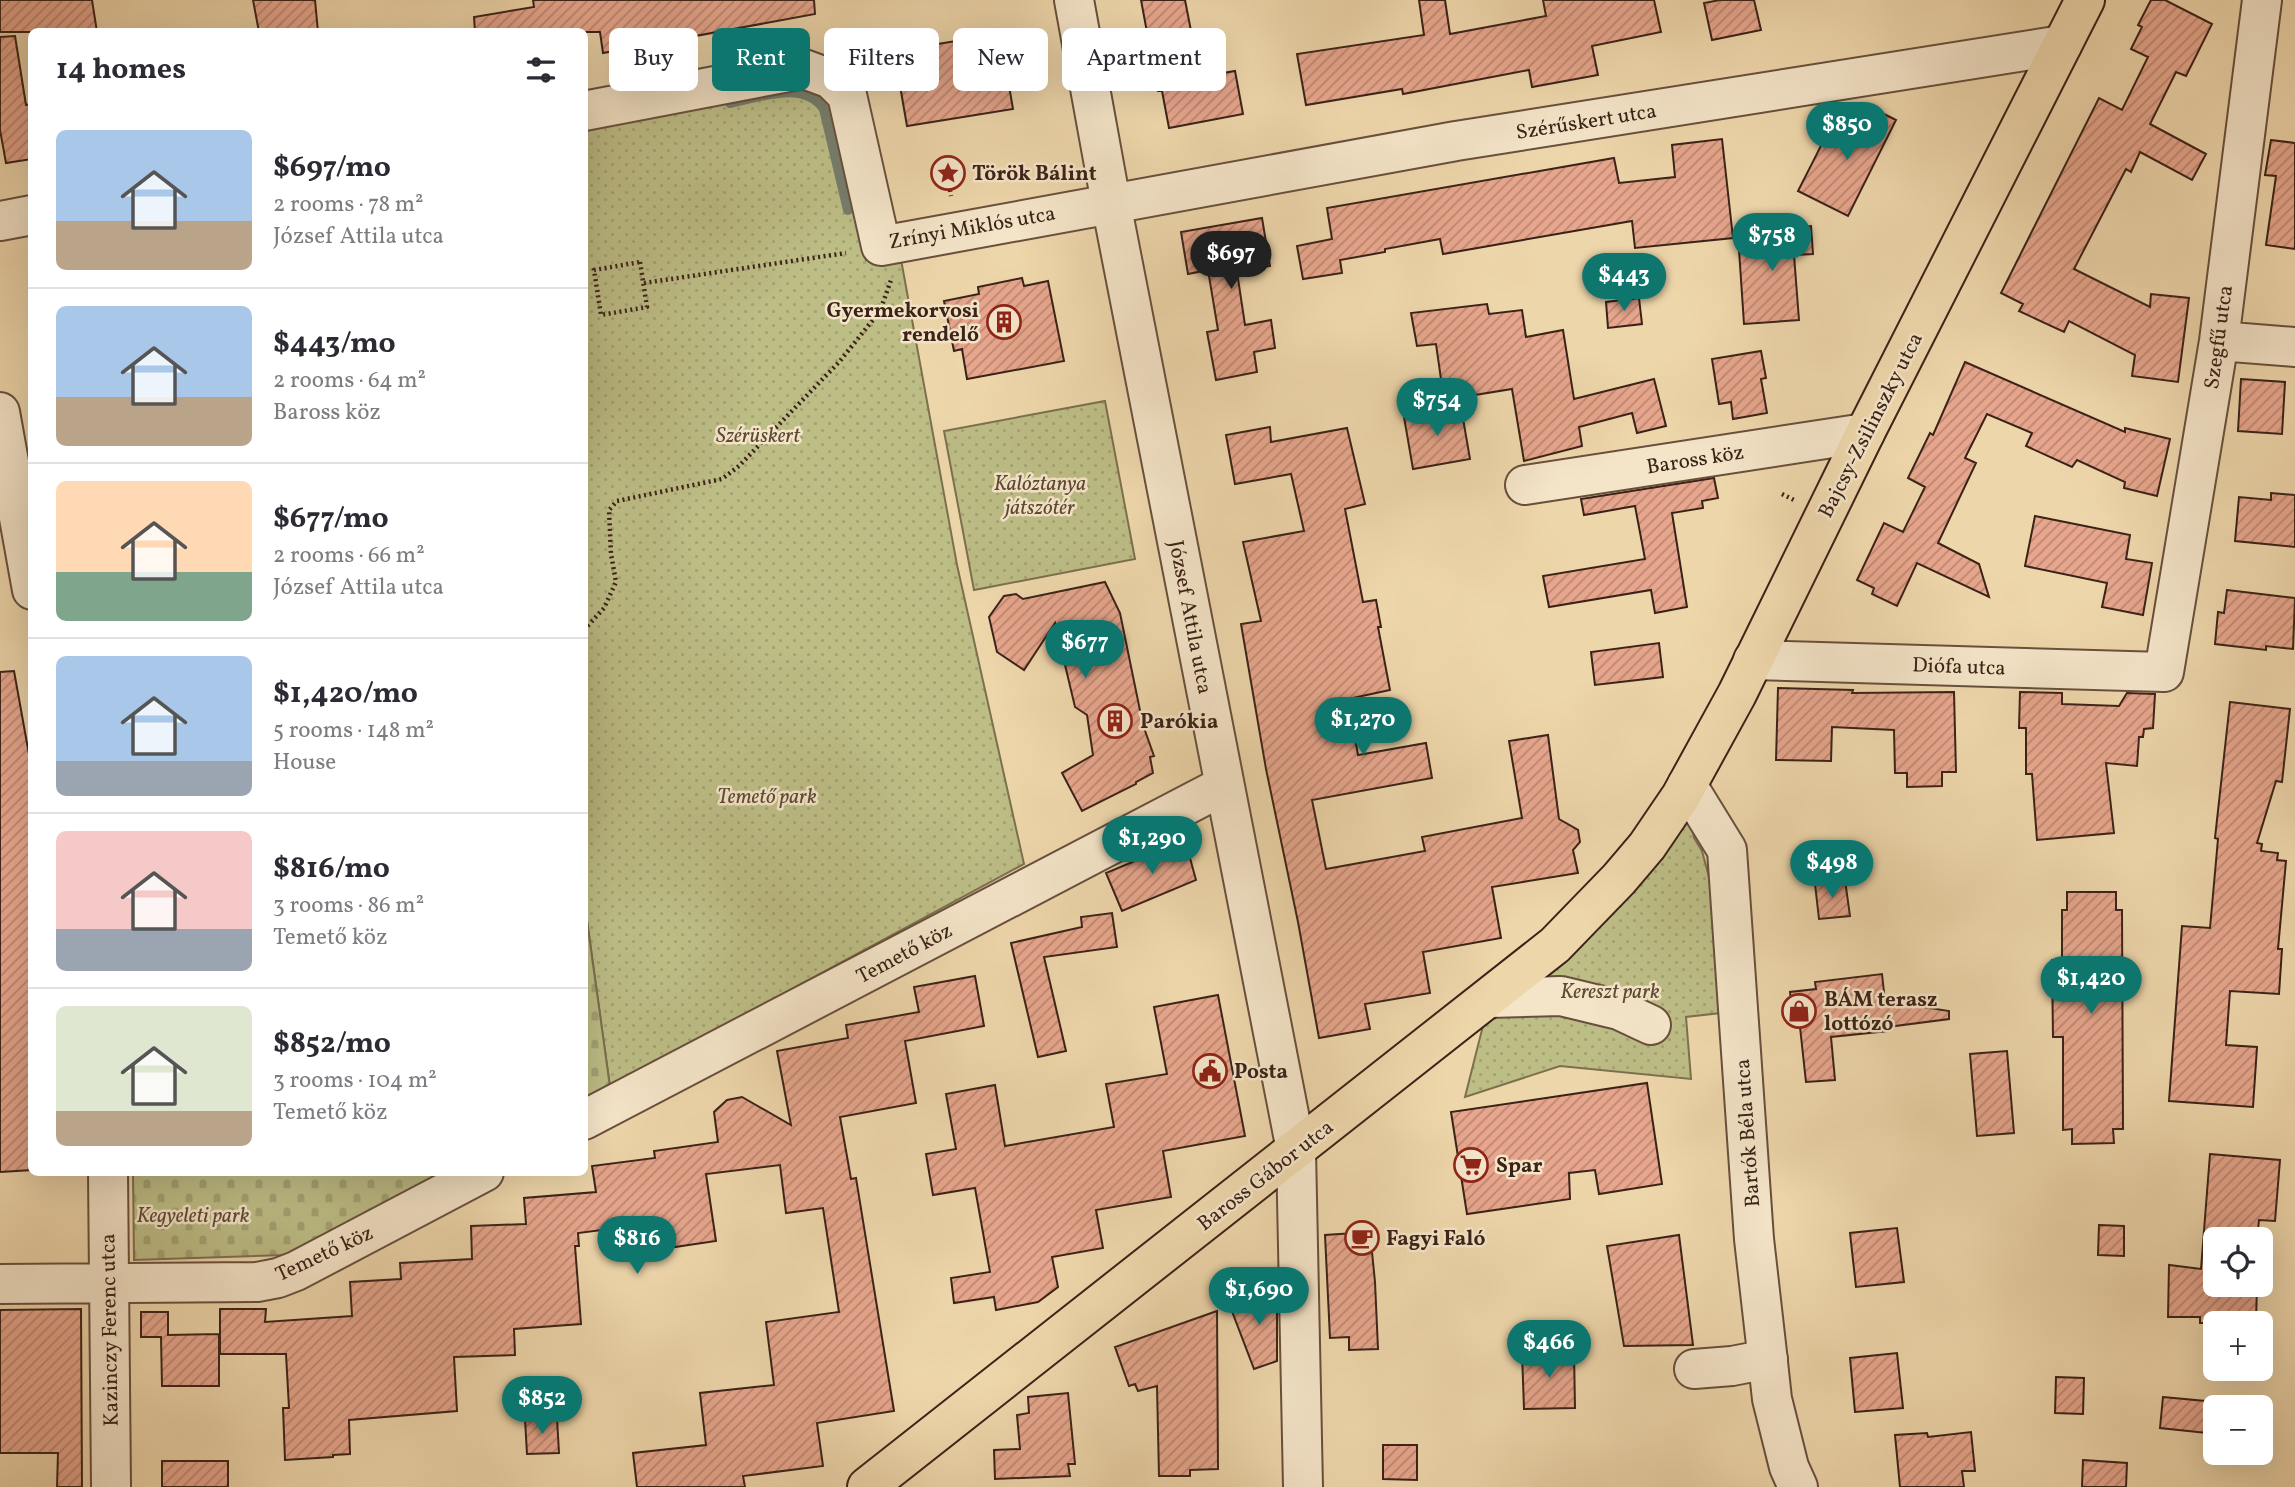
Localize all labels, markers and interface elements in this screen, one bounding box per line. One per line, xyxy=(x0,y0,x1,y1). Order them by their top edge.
chip: Buy xyxy=(609,28,698,91)
chip: Rent xyxy=(712,28,810,91)
chip: Filters xyxy=(824,28,939,91)
chip: New xyxy=(953,28,1048,91)
chip: Apartment xyxy=(1062,28,1226,91)
text: 14 homes xyxy=(56,49,186,91)
icon: filters xyxy=(522,51,560,89)
street label: Szérűskert utca xyxy=(1514,97,1659,148)
pin: $850 xyxy=(1806,102,1888,162)
text: $850 xyxy=(1822,109,1872,141)
text: $697/mo xyxy=(273,147,391,189)
place icon: Török Bálint xyxy=(929,154,967,192)
icon: home xyxy=(112,158,196,242)
place label: Török Bálint xyxy=(972,160,1097,189)
text: 2 rooms · 78 m² xyxy=(273,189,424,221)
street label: Zrínyi Miklós utca xyxy=(887,200,1058,257)
pin: $758 xyxy=(1731,214,1813,273)
text: $758 xyxy=(1748,220,1796,252)
text: József Attila utca xyxy=(273,221,444,253)
pin: $697 xyxy=(1190,232,1272,291)
text: $697 xyxy=(1206,238,1256,270)
pin: $443 xyxy=(1583,254,1665,313)
text: $443 xyxy=(1598,260,1650,292)
street label: Szegfű utca xyxy=(2198,283,2241,391)
place label: Gyermekorvosi rendelő xyxy=(827,297,979,350)
building icon: Gyermekorvosi rendelő xyxy=(985,303,1023,341)
text: $443/mo xyxy=(273,323,396,365)
street label: Bajcsy-Zsilinszky utca xyxy=(1812,328,1931,523)
icon: home xyxy=(112,334,196,418)
text: 2 rooms · 64 m² xyxy=(273,365,426,397)
pin: $754 xyxy=(1396,378,1478,438)
text: $754 xyxy=(1413,385,1461,417)
text: Baross köz xyxy=(273,397,381,429)
park label: Szérüskert xyxy=(716,422,801,451)
street label: Baross köz xyxy=(1644,438,1746,483)
park label: Kalóztanya játszótér xyxy=(994,470,1086,523)
text: $677/mo xyxy=(273,498,389,540)
icon: home xyxy=(112,509,196,593)
street label: József Attila utca xyxy=(1160,538,1219,697)
text: 2 rooms · 66 m² xyxy=(273,540,425,572)
text: József Attila utca xyxy=(273,572,444,604)
pin: $677 xyxy=(1044,620,1126,680)
text: $677 xyxy=(1061,627,1109,659)
street label: Diófa utca xyxy=(1912,651,2006,684)
text: $1,420/mo xyxy=(273,673,418,715)
icon: home xyxy=(112,684,196,768)
pin: $1,270 xyxy=(1306,698,1420,757)
building icon: Parókia xyxy=(1096,702,1134,740)
text: $1,270 xyxy=(1331,704,1395,736)
place label: Parókia xyxy=(1140,708,1218,737)
text: 5 rooms · 148 m² xyxy=(273,715,434,747)
text: House xyxy=(273,747,336,779)
park label: Temető park xyxy=(717,783,817,812)
pin: $1,290 xyxy=(1095,816,1209,876)
text: $1,290 xyxy=(1118,823,1186,855)
pin: $498 xyxy=(1791,841,1873,900)
text: $498 xyxy=(1806,847,1858,879)
text: $816/mo xyxy=(273,848,390,890)
icon: home xyxy=(112,859,196,943)
text: 3 rooms · 86 m² xyxy=(273,890,424,922)
street label: Temető köz xyxy=(852,917,958,992)
text: Temető köz xyxy=(273,922,388,954)
pin: $1,420 xyxy=(2034,956,2148,1016)
text: $1,420 xyxy=(2057,963,2125,995)
park label: Kereszt park xyxy=(1560,978,1660,1007)
place label: BÁM terasz lottózó xyxy=(1824,986,1938,1039)
shop icon: BÁM terasz lottózó xyxy=(1780,992,1818,1030)
text: $852/mo xyxy=(273,1023,391,1065)
icon: home xyxy=(112,1034,196,1118)
public building icon: Posta xyxy=(1191,1052,1229,1090)
place label: Posta xyxy=(1234,1058,1288,1087)
street label: Bartók Béla utca xyxy=(1729,1058,1768,1208)
text: 3 rooms · 104 m² xyxy=(273,1065,437,1097)
text: Temető köz xyxy=(273,1097,388,1129)
street label: Baross Gábor utca xyxy=(1192,1114,1340,1239)
supermarket icon: Spar xyxy=(1452,1146,1490,1184)
place label: Spar xyxy=(1496,1152,1542,1181)
park label: Kegyeleti park xyxy=(137,1202,250,1231)
pin: $816 xyxy=(596,1216,678,1276)
street label: Temető köz xyxy=(271,1219,378,1290)
cafe icon: Fagyi Faló xyxy=(1343,1219,1381,1257)
text: $816 xyxy=(613,1223,661,1255)
place label: Fagyi Faló xyxy=(1386,1225,1485,1254)
map controls xyxy=(2203,1227,2273,1465)
button: locate xyxy=(2203,1227,2273,1297)
street label: Kazinczy Ferenc utca xyxy=(94,1233,127,1427)
pin: $1,690 xyxy=(1202,1268,1316,1327)
text: $1,690 xyxy=(1225,1274,1293,1306)
button: + xyxy=(2203,1311,2273,1381)
pin: $466 xyxy=(1508,1320,1590,1380)
text: $466 xyxy=(1523,1327,1575,1359)
pin: $852 xyxy=(501,1376,583,1436)
text: $852 xyxy=(518,1383,566,1415)
button: − xyxy=(2203,1395,2273,1465)

